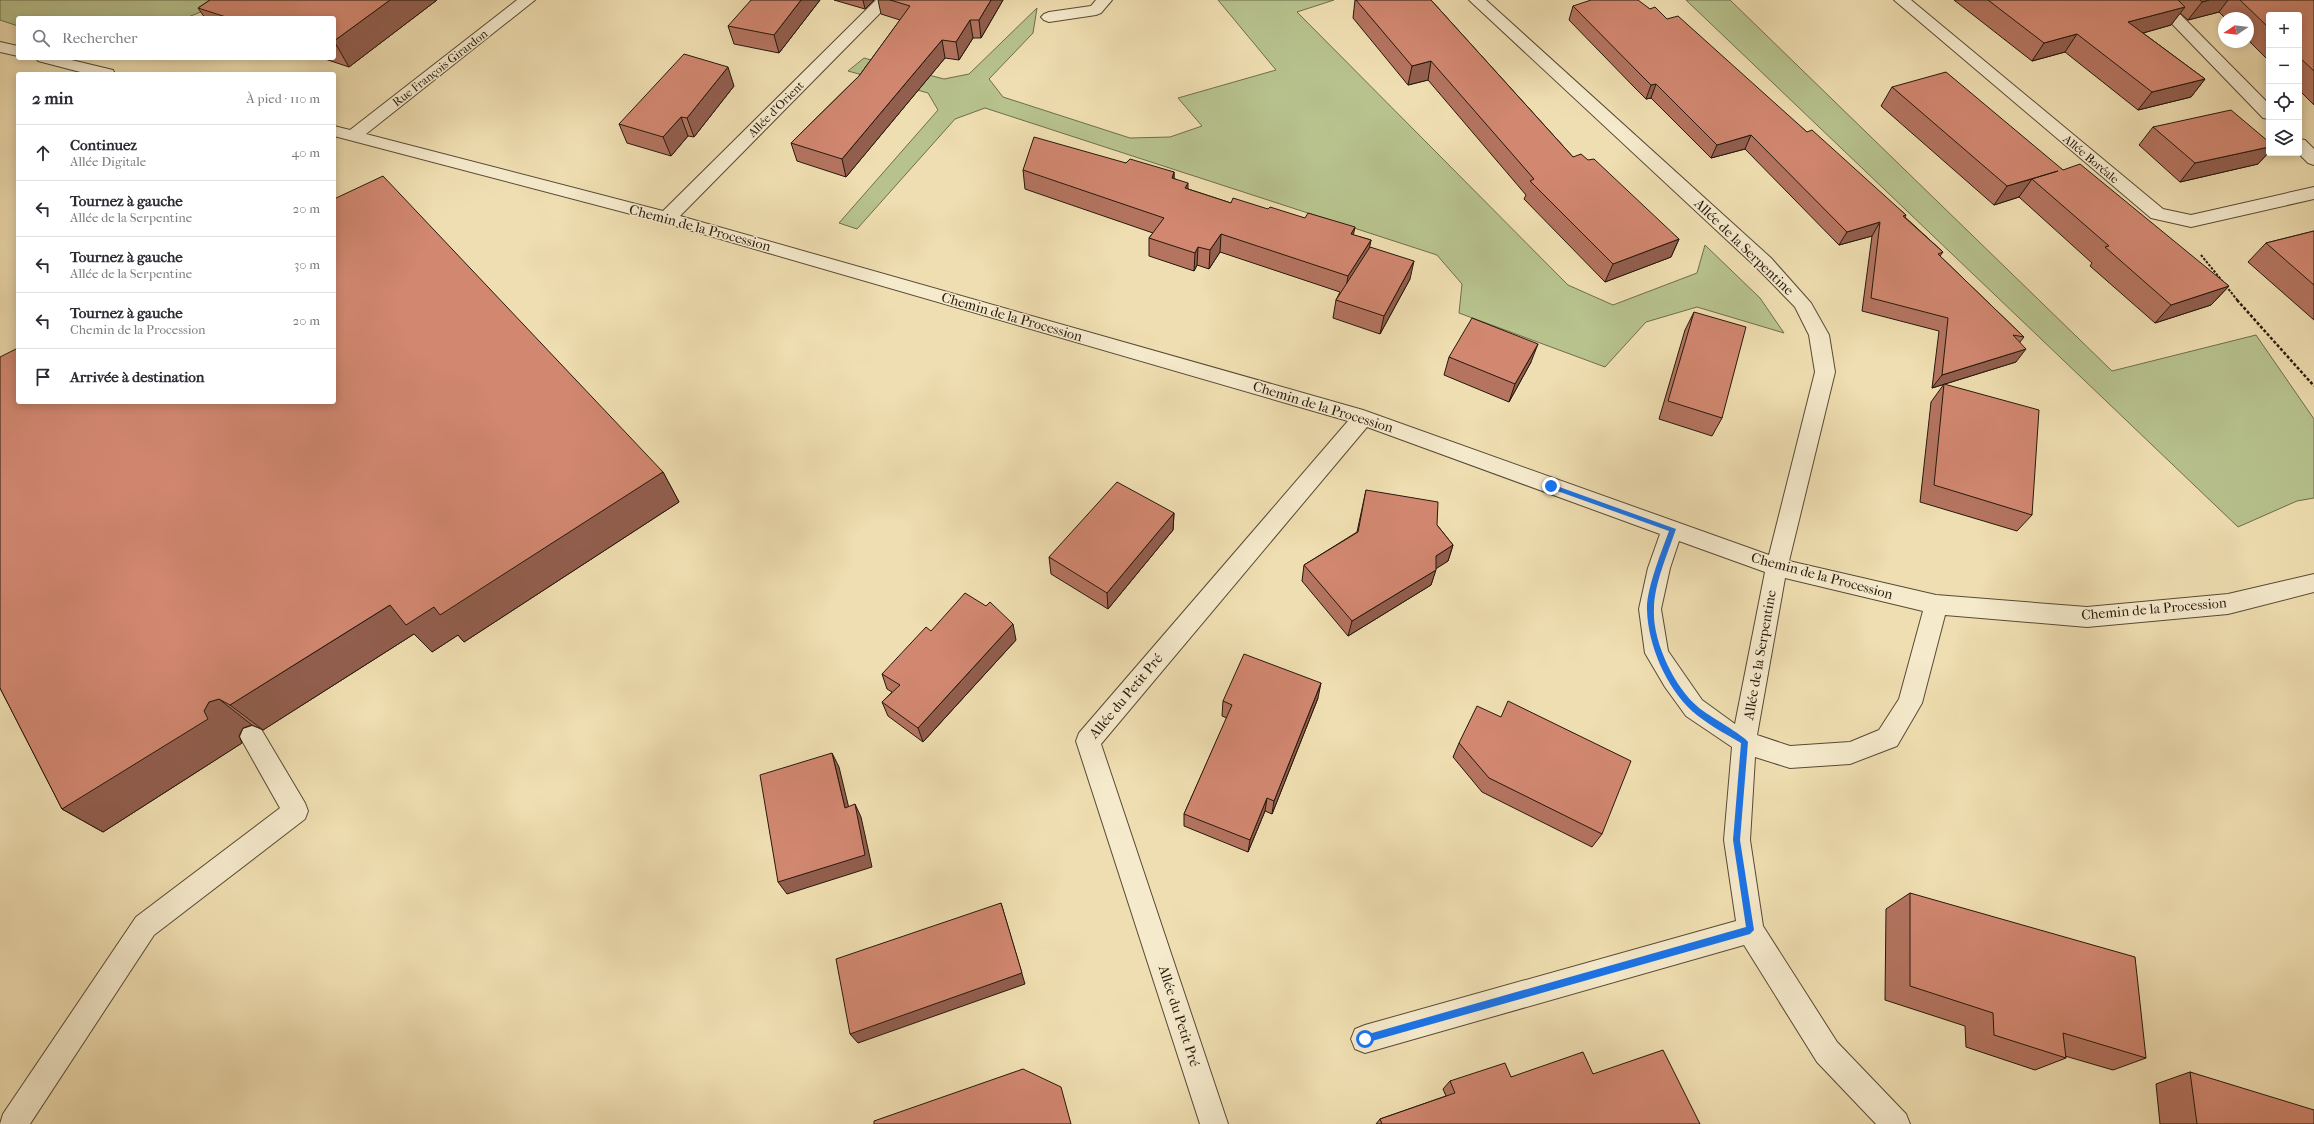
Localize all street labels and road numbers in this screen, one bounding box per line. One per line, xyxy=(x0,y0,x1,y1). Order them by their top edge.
street label: Rue François Girardon xyxy=(390,27,491,110)
street label: Allée d'Orient xyxy=(745,78,807,140)
street label: Allée Boréale xyxy=(2060,131,2122,186)
street label: Allée de la Serpentine xyxy=(1690,194,1797,299)
street label: Chemin de la Procession xyxy=(627,201,773,255)
street label: Chemin de la Procession xyxy=(939,289,1085,345)
street label: Chemin de la Procession xyxy=(1251,378,1395,436)
street label: Chemin de la Procession xyxy=(1749,549,1895,603)
street label: Allée de la Serpentine xyxy=(1740,589,1780,722)
street label: Chemin de la Procession xyxy=(2081,594,2227,624)
street label: Allée du Petit Pré xyxy=(1085,650,1166,743)
street label: Allée du Petit Pré xyxy=(1154,962,1203,1069)

